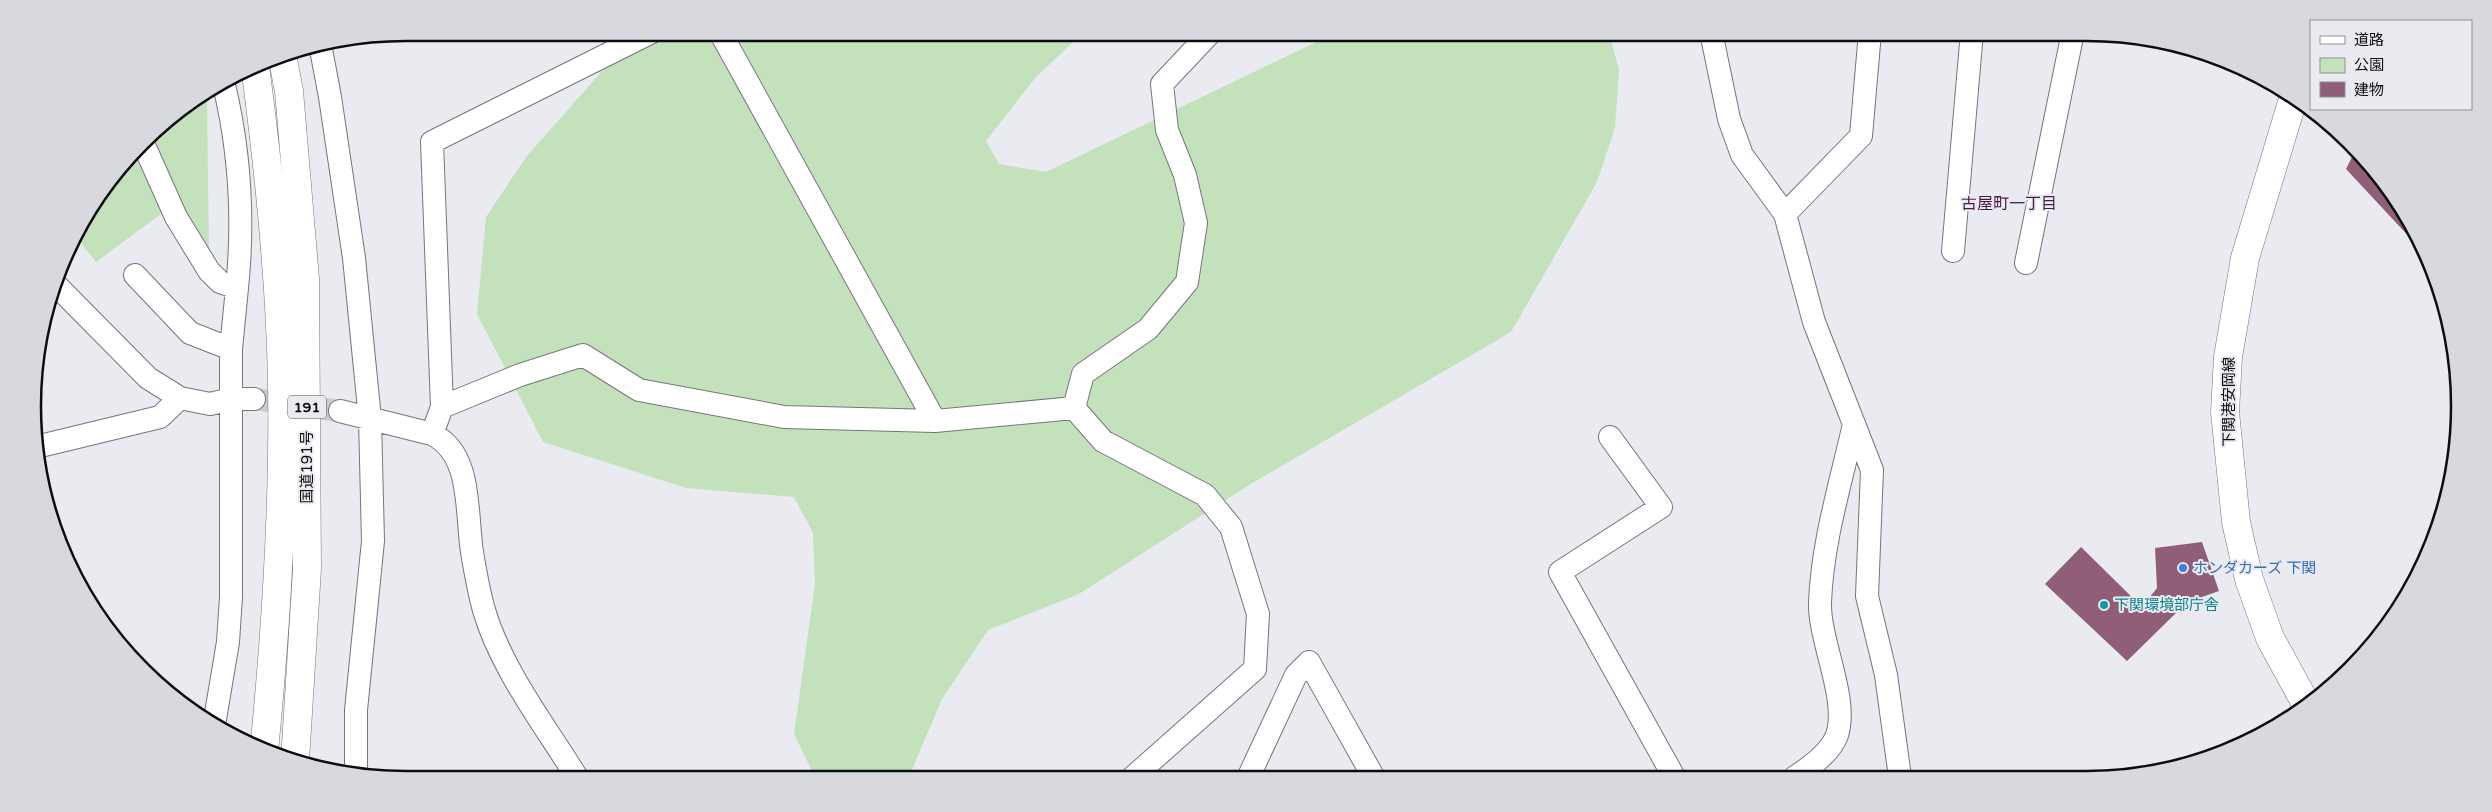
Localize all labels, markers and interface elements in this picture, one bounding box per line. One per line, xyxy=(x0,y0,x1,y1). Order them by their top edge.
legend xyxy=(2310,20,2472,110)
text: 道路 xyxy=(2354,31,2384,49)
text: 公園 xyxy=(2354,56,2384,74)
text: 建物 xyxy=(2354,81,2384,99)
district label: 古屋町一丁目 xyxy=(1961,194,2057,214)
street label: 下関港安岡線 xyxy=(2220,357,2238,447)
road number: 191 xyxy=(288,396,326,418)
street label: 国道191号 xyxy=(298,430,316,504)
place label: ホンダカーズ 下関 xyxy=(2193,559,2316,577)
marker: ホンダカーズ 下関 xyxy=(2177,562,2189,574)
place label: 下関環境部庁舎 xyxy=(2114,596,2219,614)
marker: 下関環境部庁舎 xyxy=(2098,599,2110,611)

